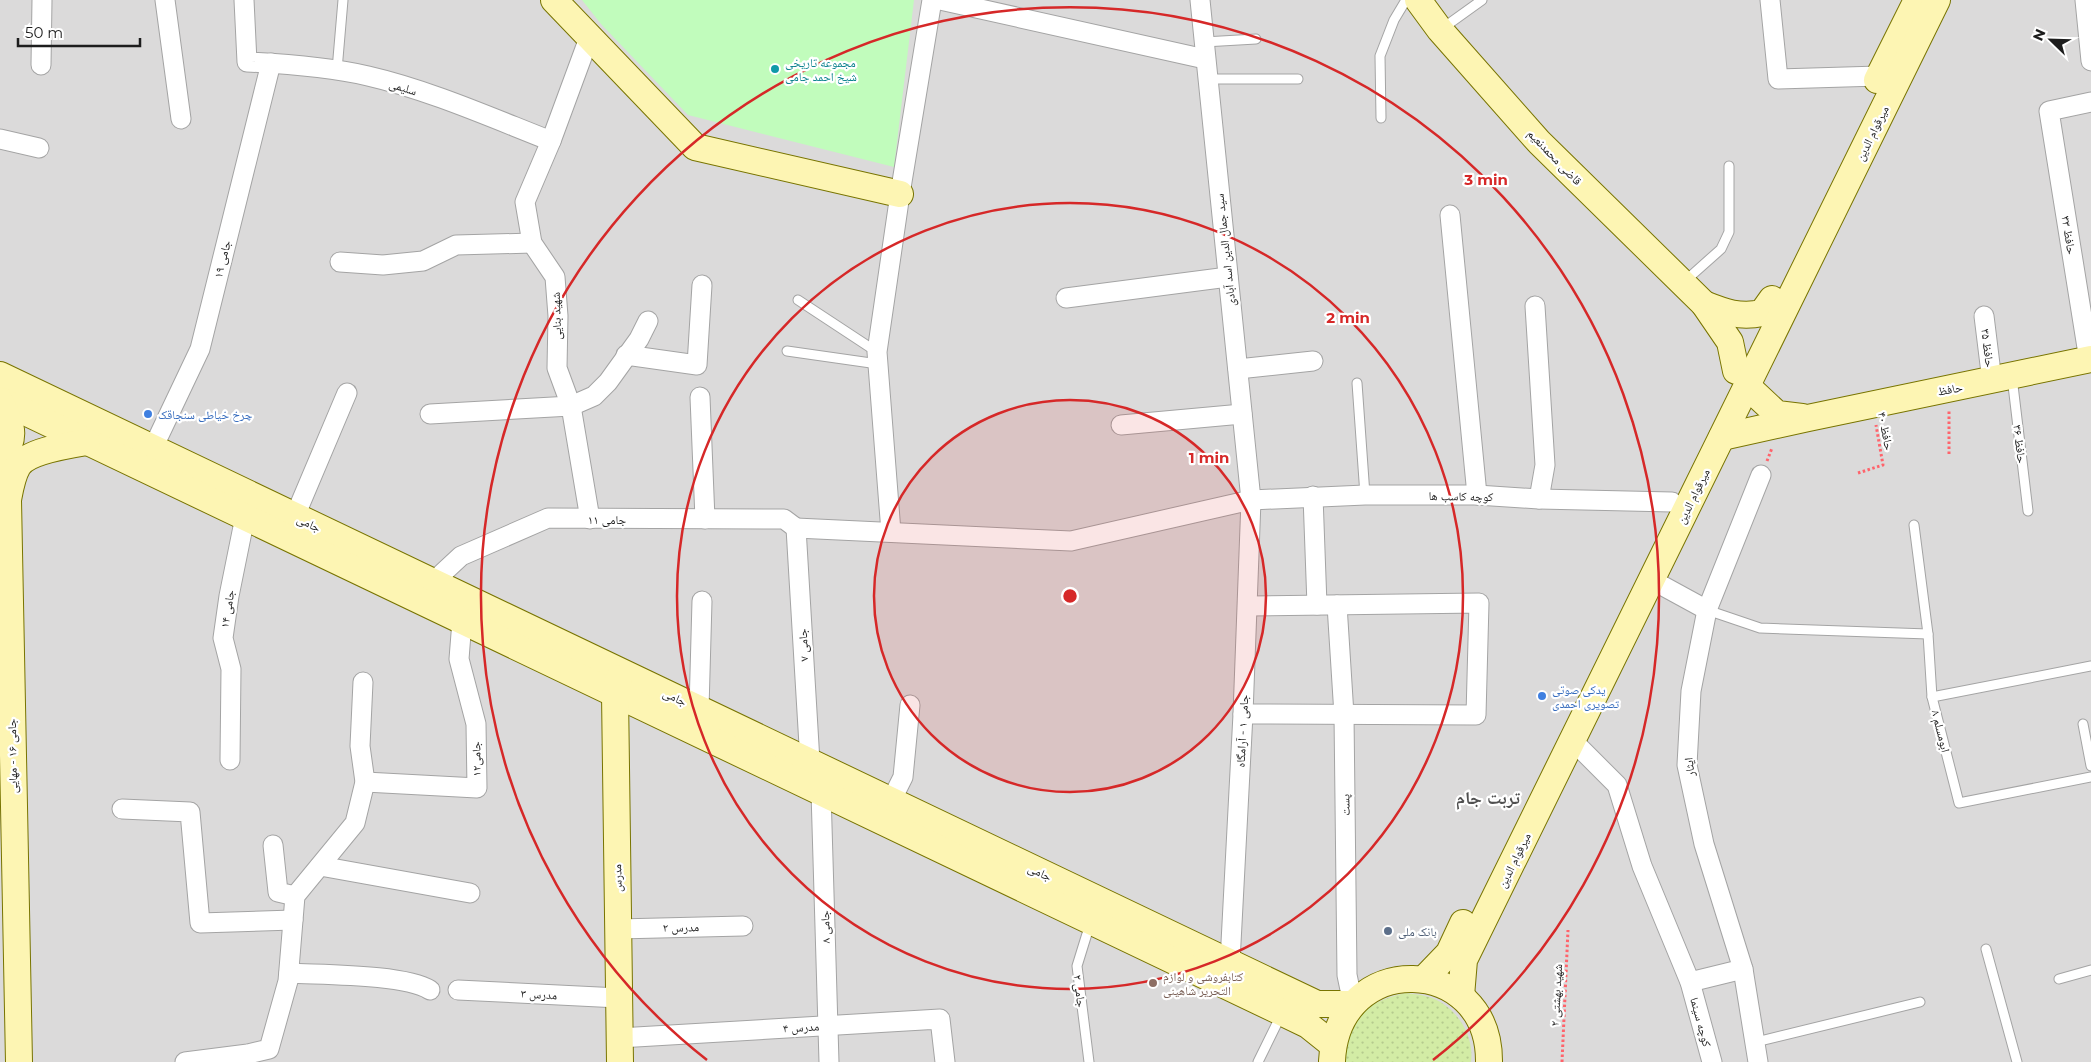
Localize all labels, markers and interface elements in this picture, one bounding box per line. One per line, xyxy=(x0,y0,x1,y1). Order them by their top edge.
scale bar xyxy=(18,15,140,47)
north arrow xyxy=(2026,15,2076,65)
text: 50 m xyxy=(25,23,63,42)
text: N xyxy=(2029,26,2050,44)
place label: مجموعه تاریخی شیخ احمد جامی xyxy=(785,55,857,84)
marker: مجموعه تاریخی شیخ احمد جامی xyxy=(769,63,781,75)
street label: سلیمی xyxy=(387,76,419,99)
street label: میرقوام الدین xyxy=(1852,103,1893,163)
street label: قاضی محمدنعیم xyxy=(1524,126,1585,189)
text: 3 min xyxy=(1463,170,1508,189)
street label: سید جمال الدین اسد آبادی xyxy=(1212,193,1239,307)
street label: حافظ ۳۳ xyxy=(2059,215,2080,256)
street label: جامی ۱۹ xyxy=(210,238,234,279)
street label: شهید بنایی xyxy=(548,292,565,340)
text: 2 min xyxy=(1326,308,1370,327)
street label: حافظ ۳۵ xyxy=(1978,328,1998,369)
street label: حافظ xyxy=(1936,379,1964,399)
place label: چرخ خیاطی سنجاقک xyxy=(158,407,253,422)
marker: چرخ خیاطی سنجاقک xyxy=(142,408,154,420)
street label: حافظ ۴۰ xyxy=(1875,410,1897,452)
street label: حافظ ۳۶ xyxy=(2010,424,2030,465)
text: 1 min xyxy=(1189,448,1229,467)
street label: میرقوام الدین xyxy=(1673,466,1714,526)
street label: کوچه کاسب ها xyxy=(1428,488,1494,504)
street label: جامی xyxy=(295,511,324,535)
street label: جامی ۱۱ xyxy=(588,512,627,527)
centre of rings xyxy=(1061,587,1079,605)
street label: جامی ۱۴ xyxy=(217,589,238,629)
street label: جامی ۷ xyxy=(795,628,811,662)
place label: یدکی صوتی تصویری احمدی xyxy=(1552,682,1620,711)
street label: جامی xyxy=(661,685,690,709)
marker: یدکی صوتی تصویری احمدی xyxy=(1536,690,1548,702)
street label: جامی ۱ - آرامگاه xyxy=(1233,694,1252,768)
street label: ابومسلم ۸ xyxy=(1928,708,1954,754)
street label: جامی ۱۶ - مهایی xyxy=(4,718,20,793)
street label: جامی۱۲ xyxy=(468,741,484,777)
street label: ایثار xyxy=(1681,757,1698,778)
district label: تربت جام xyxy=(1456,787,1520,810)
street label: پست xyxy=(1337,793,1353,816)
street label: میرقوام الدین xyxy=(1494,830,1535,890)
street label: جامی xyxy=(1026,860,1055,884)
street label: مدرس xyxy=(609,864,625,892)
street label: جامی ۸ xyxy=(817,910,833,944)
street label: مدرس ۲ xyxy=(663,919,699,935)
place label: بانک ملی xyxy=(1398,924,1437,939)
marker: بانک ملی xyxy=(1382,925,1394,937)
street label: شهید بهشتی ۲ xyxy=(1547,963,1566,1027)
place label: کتابفروشی و لوازم التحریر شاهینی xyxy=(1163,969,1243,998)
street label: جامی ۲ xyxy=(1070,974,1089,1009)
marker: کتابفروشی و لوازم التحریر شاهینی xyxy=(1147,977,1159,989)
street label: مدرس ۳ xyxy=(520,986,558,1002)
street label: کوچه سینما xyxy=(1687,996,1715,1048)
street label: مدرس ۴ xyxy=(782,1019,820,1035)

